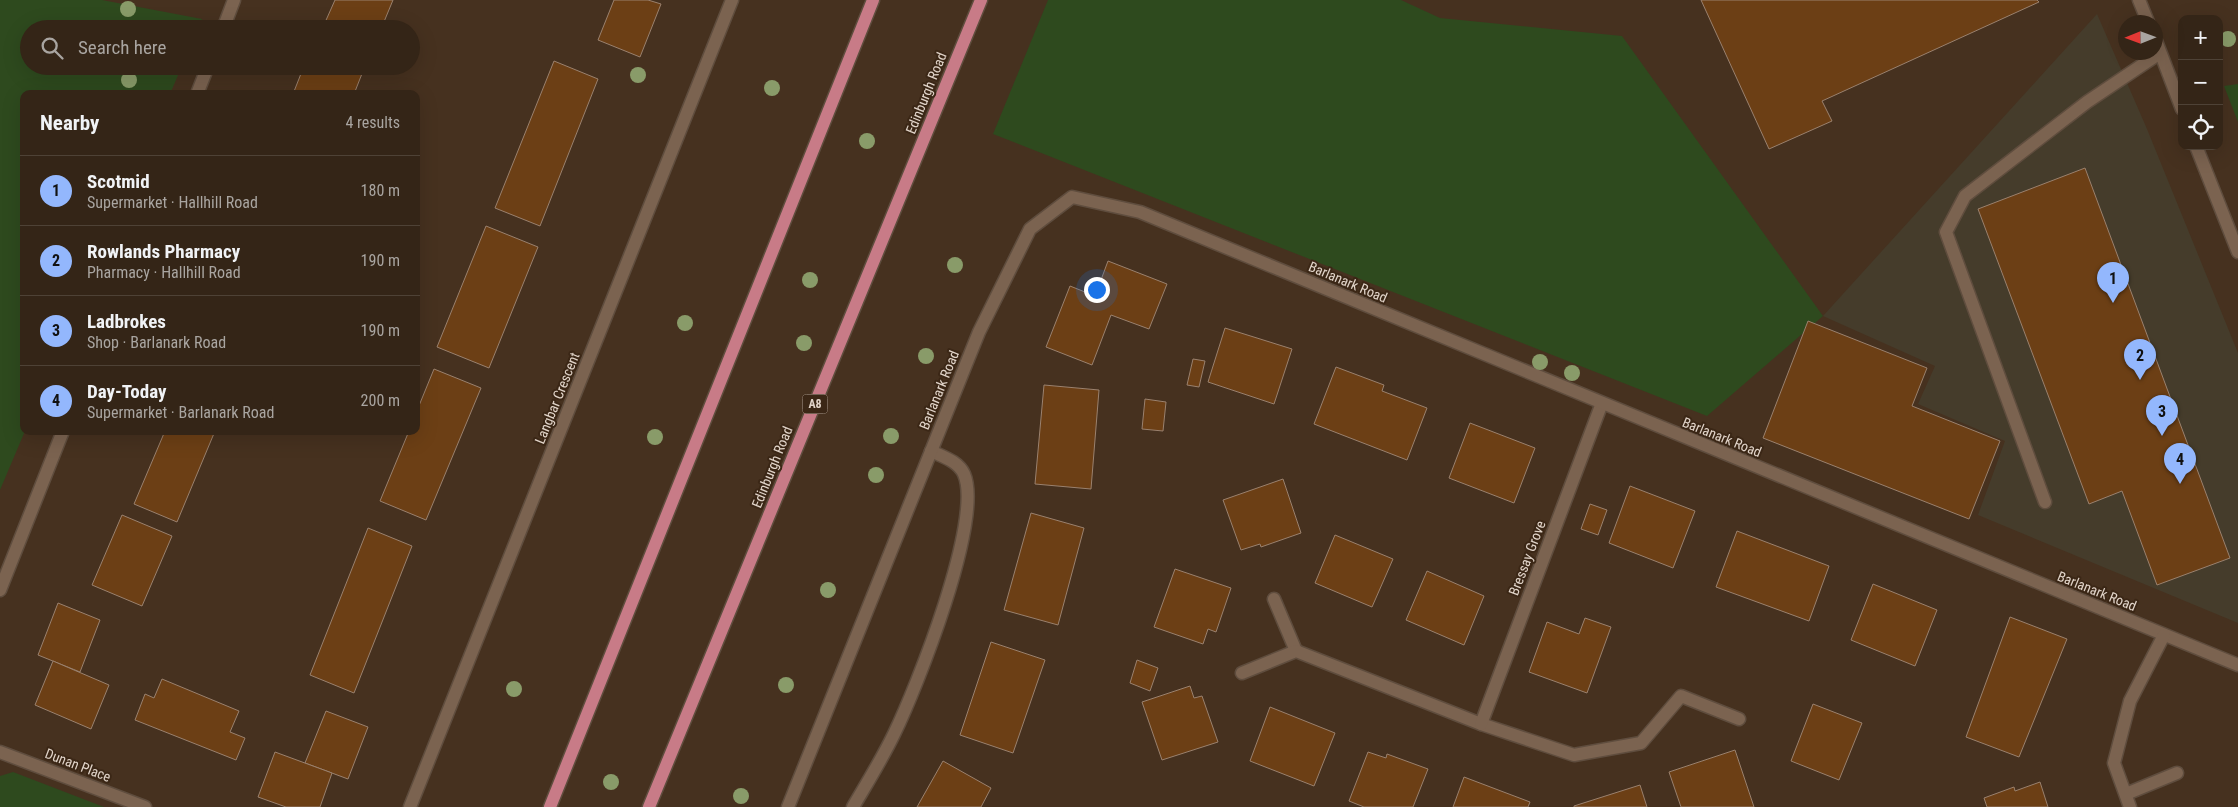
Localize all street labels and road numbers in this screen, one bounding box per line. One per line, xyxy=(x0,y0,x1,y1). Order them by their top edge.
street label: Edinburgh Road xyxy=(902,50,950,136)
street label: Barlanark Road xyxy=(1306,258,1390,306)
street label: Barlanark Road xyxy=(916,348,962,432)
street label: Langbar Crescent xyxy=(531,350,583,446)
road number: A8 xyxy=(802,394,828,414)
street label: Barlanark Road xyxy=(1680,414,1764,460)
street label: Edinburgh Road xyxy=(748,424,796,510)
street label: Bressay Grove xyxy=(1505,518,1549,598)
street label: Barlanark Road xyxy=(2055,568,2139,614)
street label: Dunan Place xyxy=(43,745,113,785)

